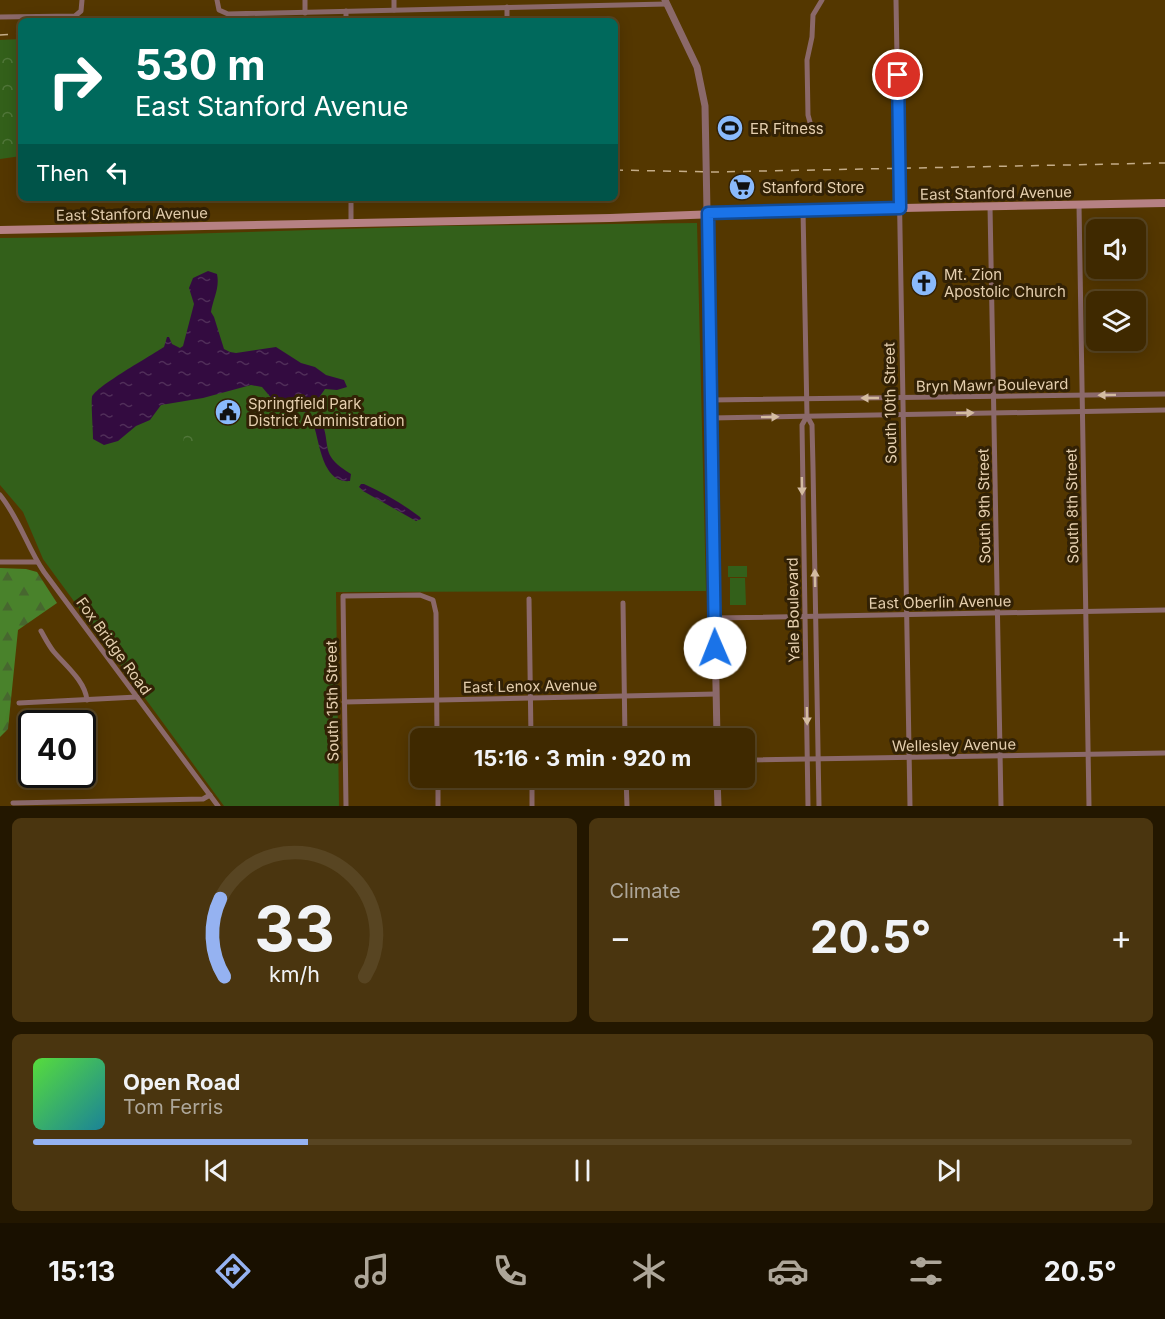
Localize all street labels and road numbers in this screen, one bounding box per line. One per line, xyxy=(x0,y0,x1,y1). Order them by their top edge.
street label: East Stanford Avenue xyxy=(920,182,1072,204)
street label: East Stanford Avenue xyxy=(56,203,208,225)
street label: South 10th Street xyxy=(879,342,901,464)
street label: Bryn Mawr Boulevard xyxy=(916,374,1068,396)
street label: South 9th Street xyxy=(973,448,995,564)
street label: South 8th Street xyxy=(1061,448,1083,564)
street label: Yale Boulevard xyxy=(783,557,803,663)
street label: East Oberlin Avenue xyxy=(868,591,1012,613)
street label: Fox Bridge Road xyxy=(72,593,156,699)
street label: South 15th Street xyxy=(321,640,343,762)
street label: East Lenox Avenue xyxy=(463,675,597,697)
street label: Wellesley Avenue xyxy=(892,734,1016,756)

